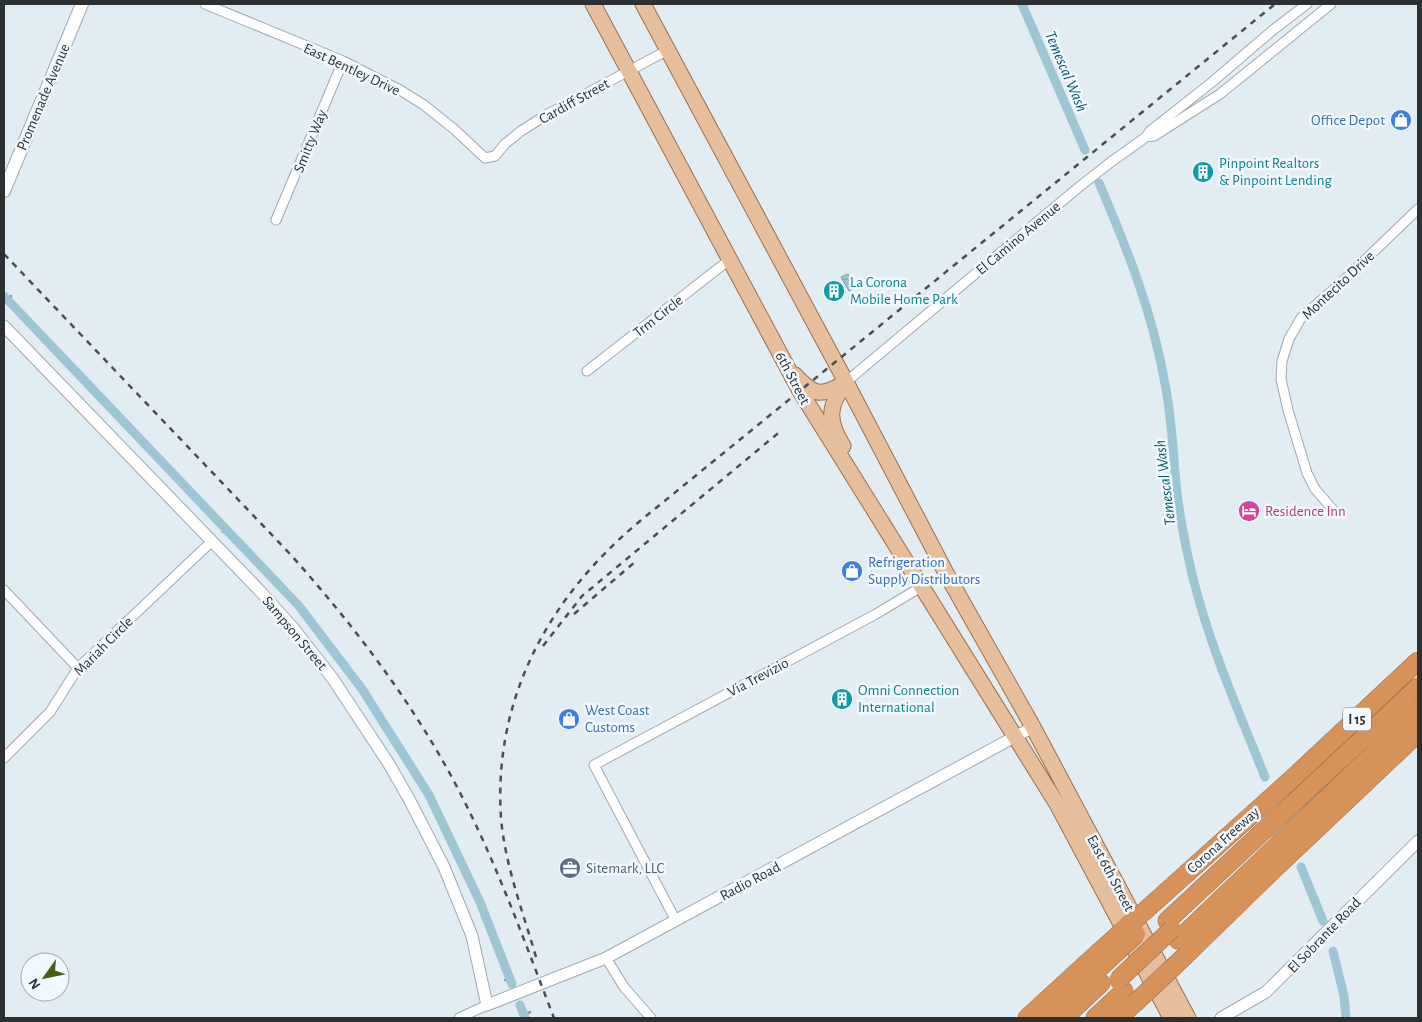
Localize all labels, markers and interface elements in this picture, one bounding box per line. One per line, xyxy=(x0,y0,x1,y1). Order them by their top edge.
water label: Temescal Wash xyxy=(1042,29,1090,114)
street label: East Bentley Drive xyxy=(301,41,402,98)
street label: Promenade Avenue xyxy=(14,42,73,153)
street label: Cardiff Street xyxy=(537,76,612,127)
street label: Smitty Way xyxy=(291,107,330,175)
shop icon: Office Depot xyxy=(1389,108,1413,132)
place label: Office Depot xyxy=(1311,113,1385,128)
place label: Pinpoint Realtors & Pinpoint Lending xyxy=(1219,156,1333,188)
building icon: Pinpoint Realtors & Pinpoint Lending xyxy=(1191,160,1215,184)
street label: El Camino Avenue xyxy=(973,199,1063,278)
street label: Montecito Drive xyxy=(1299,248,1378,323)
place label: La Corona Mobile Home Park xyxy=(850,275,958,307)
building icon: La Corona Mobile Home Park xyxy=(822,279,846,303)
street label: Trm Circle xyxy=(631,292,686,340)
street label: 6th Street xyxy=(772,349,813,407)
water label: Temescal Wash xyxy=(1152,439,1178,527)
hotel icon: Residence Inn xyxy=(1237,499,1261,523)
place label: Residence Inn xyxy=(1265,504,1346,519)
place label: Refrigeration Supply Distributors xyxy=(868,555,980,587)
shop icon: Refrigeration Supply Distributors xyxy=(840,559,864,583)
street label: Sampson Street xyxy=(259,593,330,673)
street label: Mariah Circle xyxy=(71,614,136,679)
street label: Via Trevizio xyxy=(725,655,791,700)
place label: Omni Connection International xyxy=(858,683,959,715)
building icon: Omni Connection International xyxy=(830,687,854,711)
place label: West Coast Customs xyxy=(585,703,650,735)
shop icon: West Coast Customs xyxy=(557,707,581,731)
road number: I 15 xyxy=(1343,708,1371,731)
street label: Corona Freeway xyxy=(1184,804,1263,877)
street label: East 6th Street xyxy=(1084,833,1137,914)
office icon: Sitemark, LLC xyxy=(558,856,582,880)
street label: Radio Road xyxy=(718,859,783,904)
place label: Sitemark, LLC xyxy=(586,861,665,876)
street label: El Sobrante Road xyxy=(1285,895,1364,976)
north arrow xyxy=(20,952,70,1002)
text: N xyxy=(26,976,43,991)

